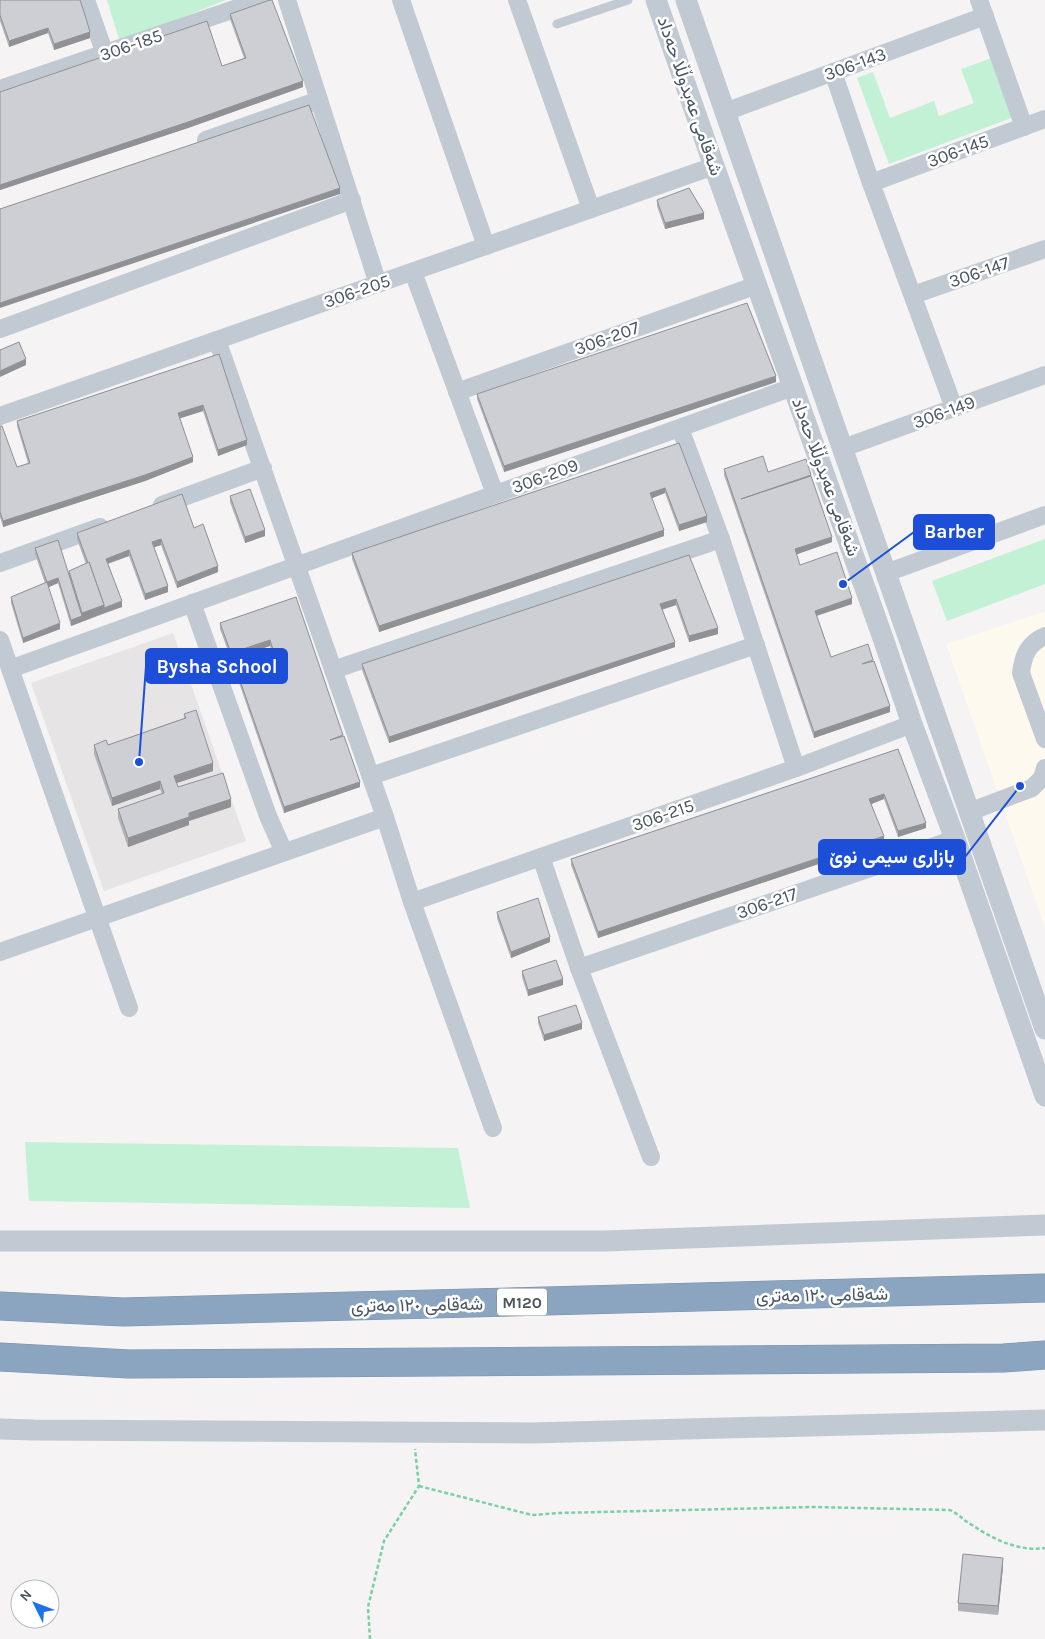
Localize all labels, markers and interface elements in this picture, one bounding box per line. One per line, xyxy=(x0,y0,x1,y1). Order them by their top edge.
street label: شەقامی عەبدوڵڵا حەداد xyxy=(652,13,728,179)
street label: 306-185 xyxy=(97,24,165,66)
street label: 306-143 xyxy=(821,43,889,85)
street label: 306-145 xyxy=(924,130,992,172)
street label: 306-147 xyxy=(946,251,1013,293)
street label: 306-205 xyxy=(321,269,393,313)
street label: 306-207 xyxy=(572,316,643,360)
street label: 306-149 xyxy=(910,391,978,433)
street label: شەقامی عەبدوڵڵا حەداد xyxy=(787,395,865,559)
street label: 306-209 xyxy=(509,454,581,498)
callout: Barber xyxy=(914,515,994,549)
text: Barber xyxy=(924,521,985,543)
callout: Bysha School xyxy=(146,649,287,683)
text: Bysha School xyxy=(157,656,277,678)
street label: 306-215 xyxy=(629,794,697,836)
callout: بازاری سیمی نوێ xyxy=(819,840,965,874)
text: بازاری سیمی نوێ xyxy=(829,846,955,869)
street label: 306-217 xyxy=(734,882,801,924)
street label: شەقامی ١٢٠ مەتری xyxy=(756,1283,888,1307)
road number: M120 xyxy=(497,1288,547,1315)
street label: شەقامی ١٢٠ مەتری xyxy=(351,1293,483,1317)
north arrow xyxy=(10,1579,60,1629)
text: N xyxy=(16,1586,35,1605)

